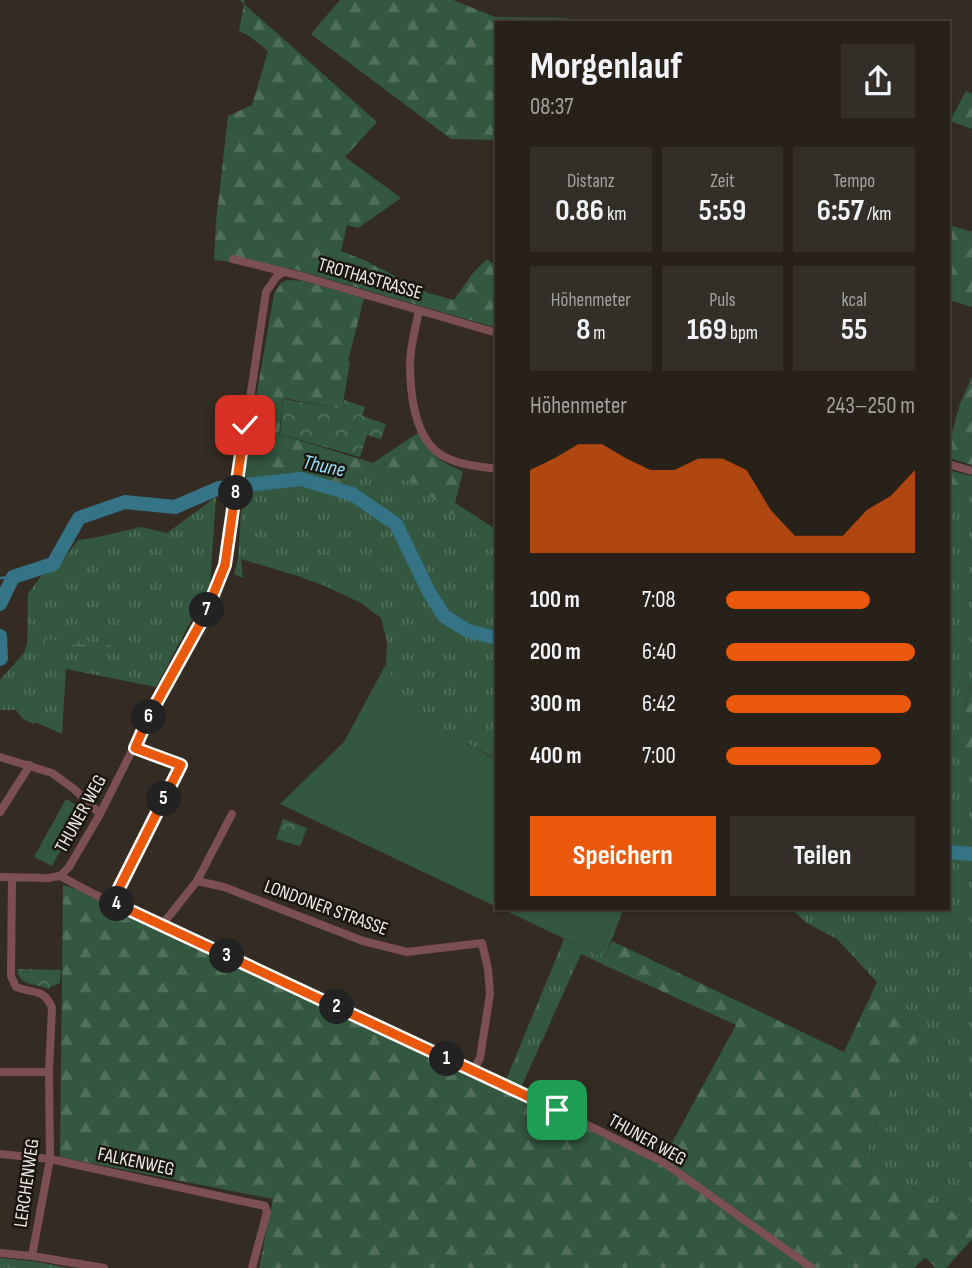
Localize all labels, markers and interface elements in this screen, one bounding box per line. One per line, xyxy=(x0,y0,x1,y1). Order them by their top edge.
text: Morgenlauf xyxy=(530,44,682,89)
button: share xyxy=(841,44,915,118)
text: 08:37 xyxy=(530,93,574,121)
text: Distanz xyxy=(567,170,615,193)
text: Zeit xyxy=(710,170,735,193)
text: Tempo xyxy=(833,170,875,193)
text: 0.86 xyxy=(555,193,604,229)
text: 5:59 xyxy=(699,193,746,229)
text: 6:57 xyxy=(817,193,864,229)
text: km xyxy=(604,203,626,226)
text: /km xyxy=(864,203,892,226)
street label: TROTHASTRASSE xyxy=(315,253,425,305)
text: Höhenmeter xyxy=(551,289,631,312)
text: Puls xyxy=(709,289,736,312)
text: kcal xyxy=(842,289,867,312)
text: 8 xyxy=(576,312,590,348)
text: 169 xyxy=(687,312,727,348)
text: 55 xyxy=(841,312,867,348)
text: m xyxy=(590,322,606,345)
text: bpm xyxy=(727,322,758,345)
text: Höhenmeter xyxy=(530,392,627,420)
text: 243–250 m xyxy=(826,392,915,420)
pin xyxy=(215,395,275,455)
icon: check xyxy=(226,406,264,444)
water label: Thune xyxy=(301,449,347,483)
pin: 8 xyxy=(218,476,254,510)
text: 8 xyxy=(231,481,240,504)
text: 100 m xyxy=(530,586,580,614)
text: 7:08 xyxy=(642,586,676,614)
pin: 7 xyxy=(190,592,224,628)
text: 7 xyxy=(202,598,211,621)
text: 200 m xyxy=(530,638,581,666)
text: 6:40 xyxy=(642,638,676,666)
text: 300 m xyxy=(530,690,581,718)
text: 6:42 xyxy=(642,690,676,718)
pin: 6 xyxy=(132,700,166,734)
text: 6 xyxy=(144,705,153,728)
text: 400 m xyxy=(530,742,581,770)
text: 7:00 xyxy=(642,742,676,770)
street label: THUNER WEG xyxy=(50,771,112,857)
pin: 5 xyxy=(146,782,182,816)
text: 5 xyxy=(159,787,168,810)
button: Speichern xyxy=(530,816,716,896)
button: Teilen xyxy=(730,816,915,896)
street label: LONDONER STRASSE xyxy=(261,875,391,941)
pin: 4 xyxy=(100,886,134,922)
text: 4 xyxy=(112,892,121,915)
pin: 3 xyxy=(210,939,244,974)
text: 3 xyxy=(222,944,231,967)
pin: 2 xyxy=(320,990,354,1024)
text: 2 xyxy=(332,995,341,1018)
pin: 1 xyxy=(430,1042,464,1076)
text: 1 xyxy=(443,1047,450,1070)
pin xyxy=(527,1080,587,1140)
icon: arrive xyxy=(538,1091,576,1129)
street label: THUNER WEG xyxy=(604,1109,690,1171)
street label: LERCHENWEG xyxy=(9,1137,45,1229)
street label: FALKENWEG xyxy=(96,1143,176,1181)

